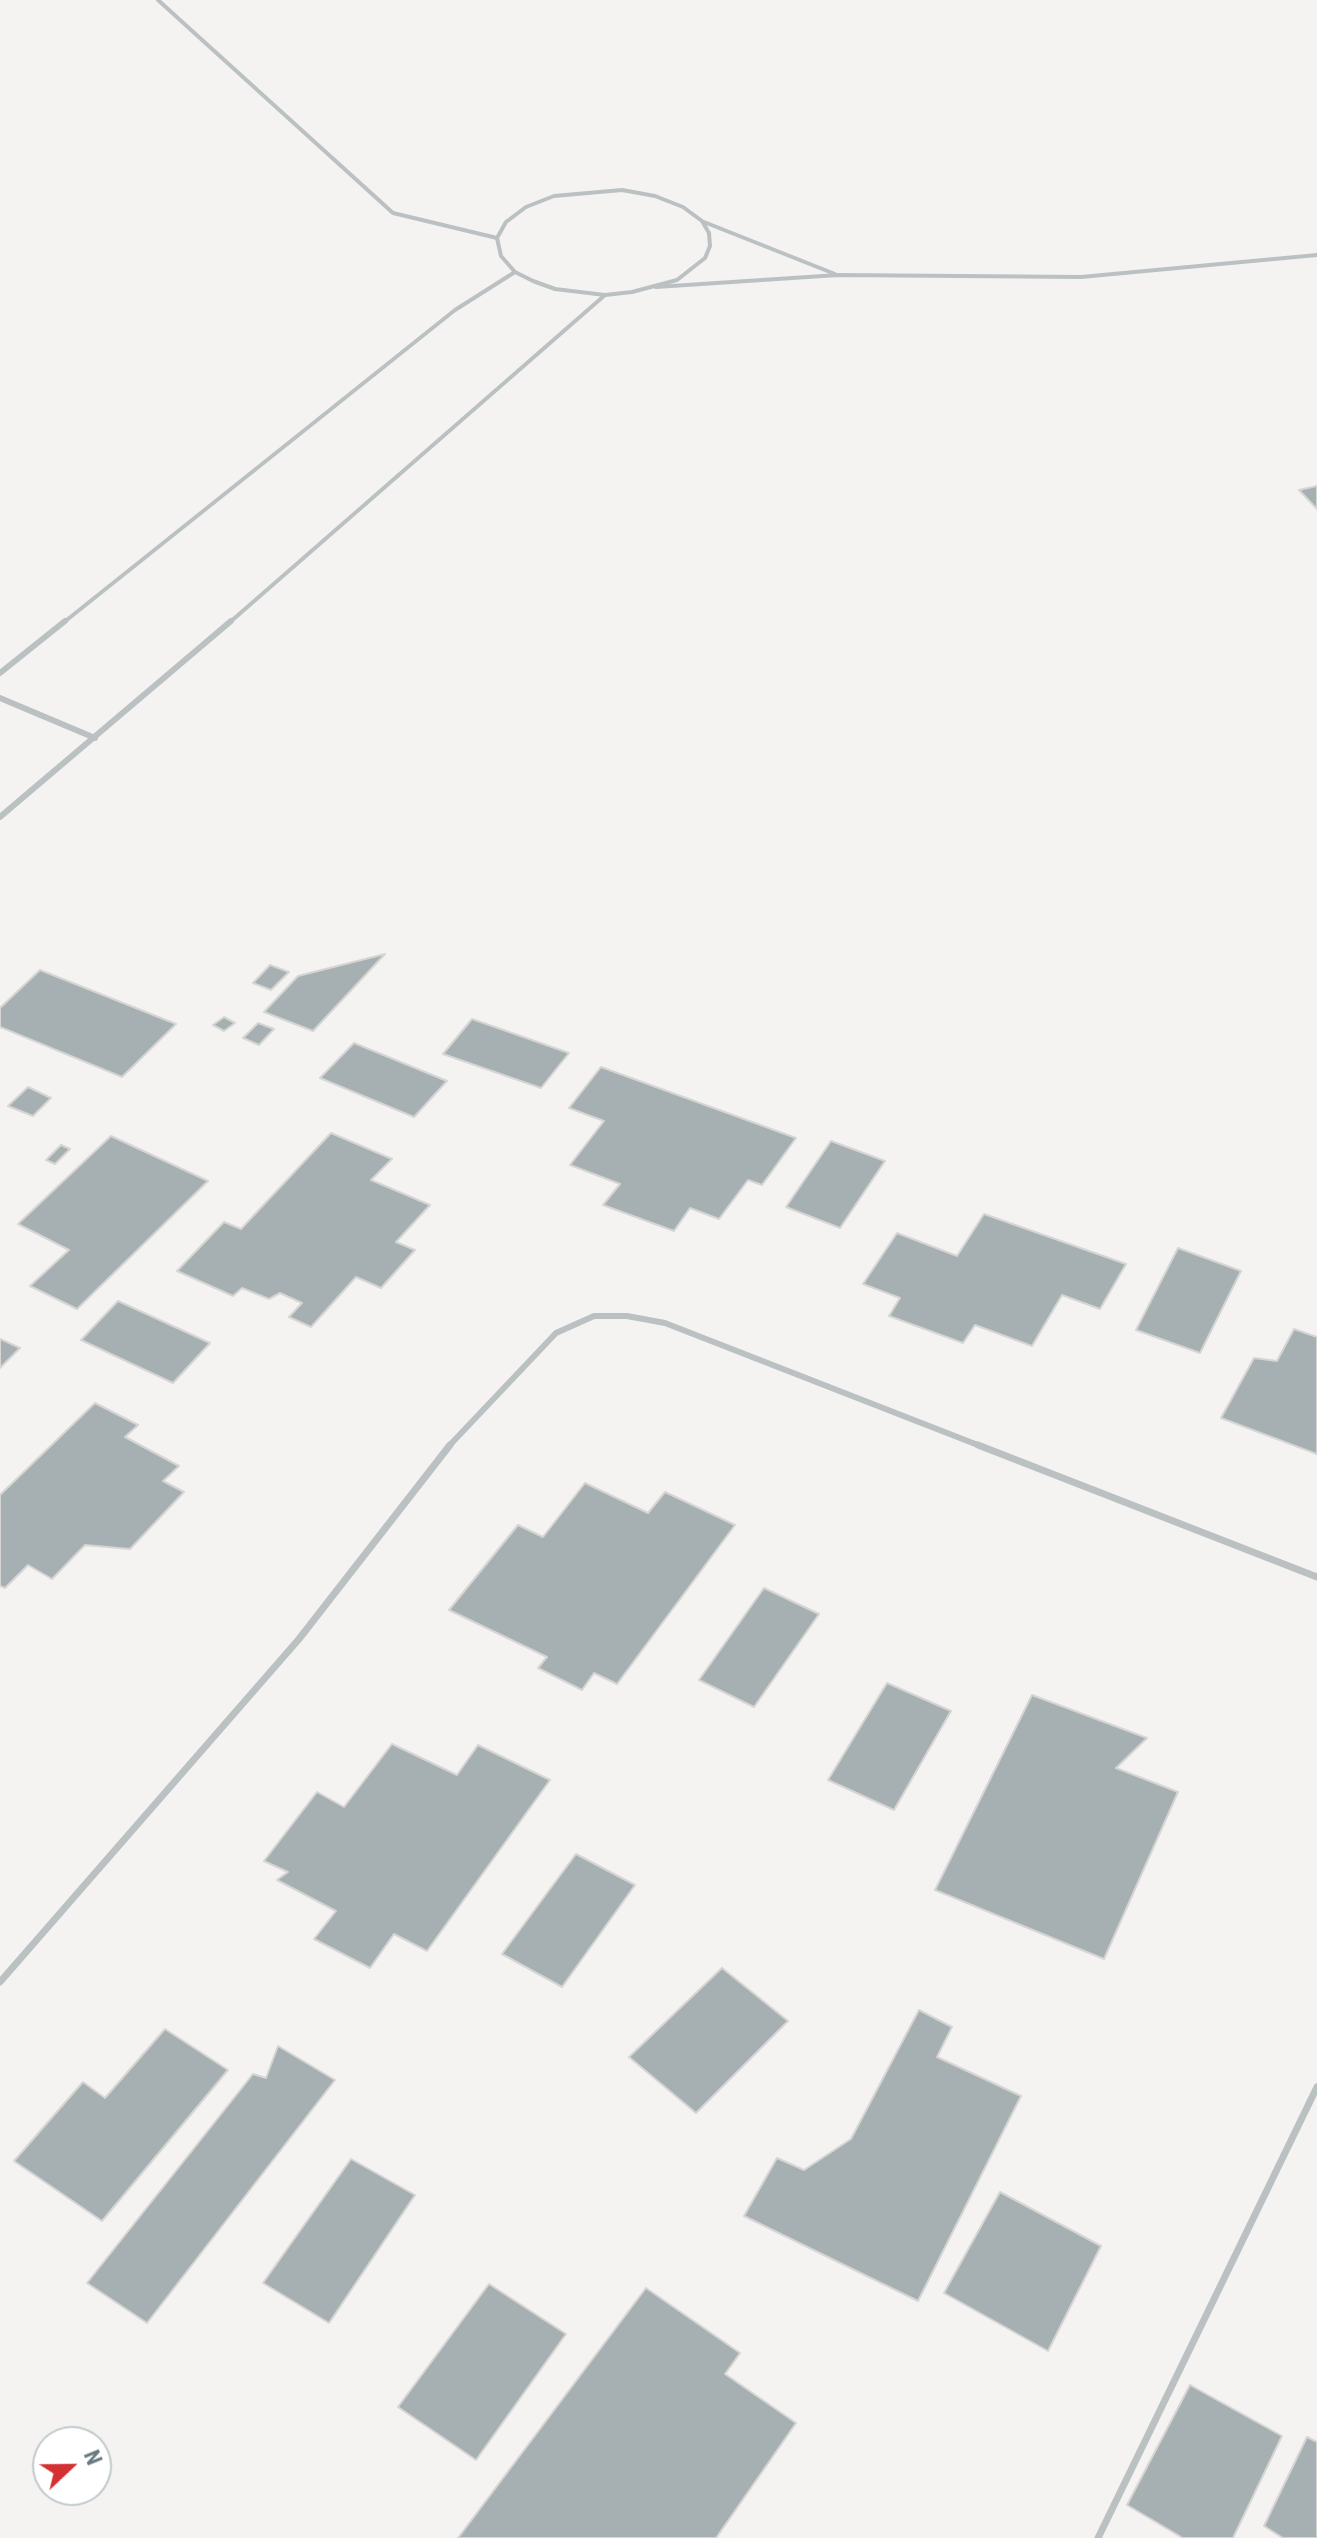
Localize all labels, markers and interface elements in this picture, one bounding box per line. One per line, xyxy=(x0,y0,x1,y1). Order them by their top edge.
north arrow xyxy=(32,2426,112,2506)
text: N xyxy=(79,2447,107,2468)

